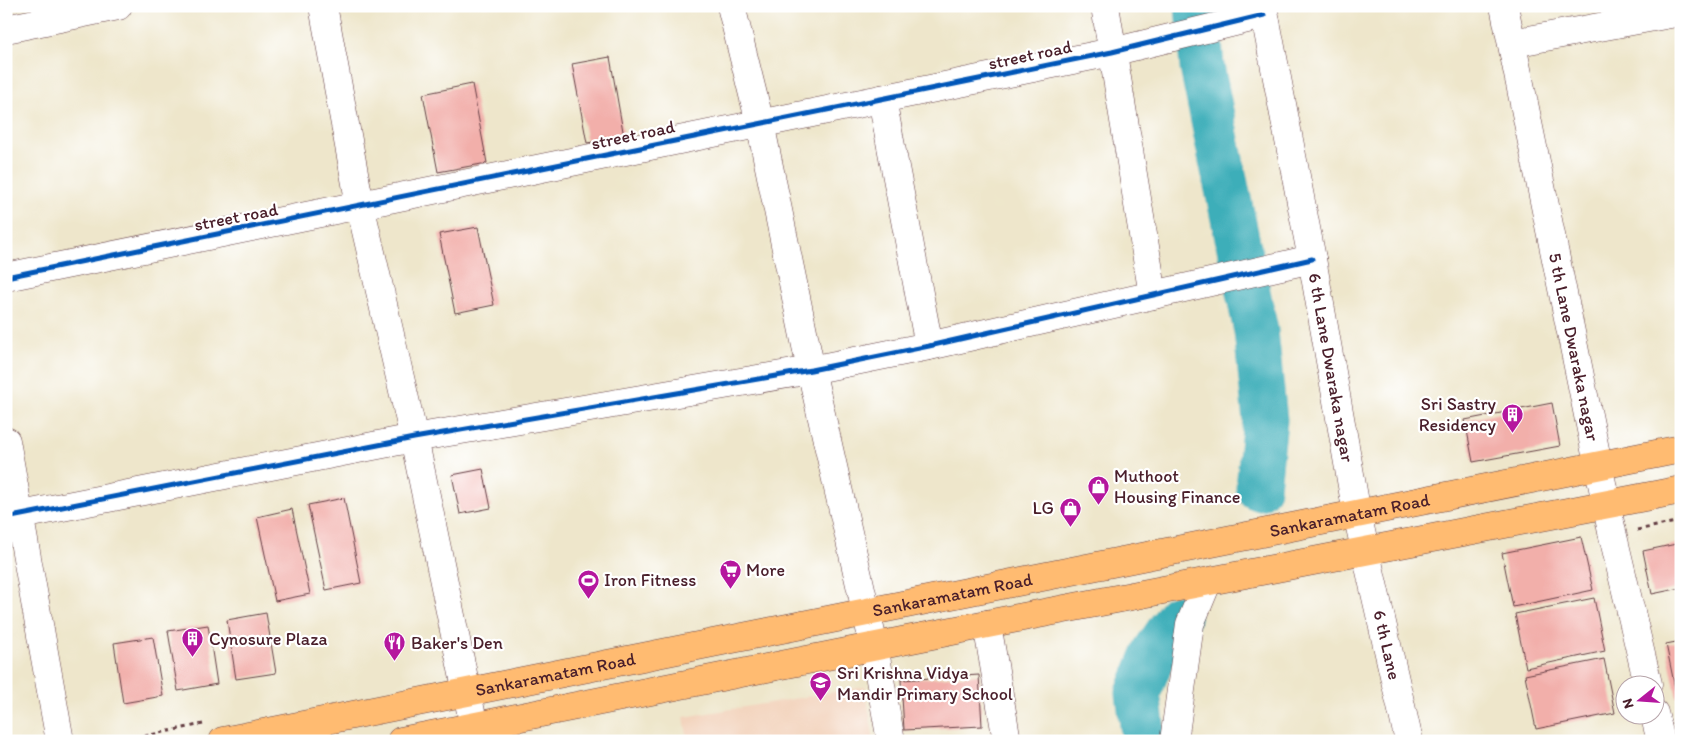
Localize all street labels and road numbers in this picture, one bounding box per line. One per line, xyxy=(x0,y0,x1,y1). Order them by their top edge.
street label: street road xyxy=(986,35,1074,75)
street label: street road xyxy=(589,115,677,155)
street label: street road xyxy=(192,198,280,236)
street label: 5 th Lane Dwaraka nagar xyxy=(1544,251,1604,444)
street label: 6 th Lane Dwaraka nagar xyxy=(1304,271,1359,465)
street label: Sankaramatam Road xyxy=(1268,489,1432,542)
street label: Sankaramatam Road xyxy=(870,568,1035,622)
street label: 6 th Lane xyxy=(1368,608,1406,682)
street label: Sankaramatam Road xyxy=(473,648,638,701)

